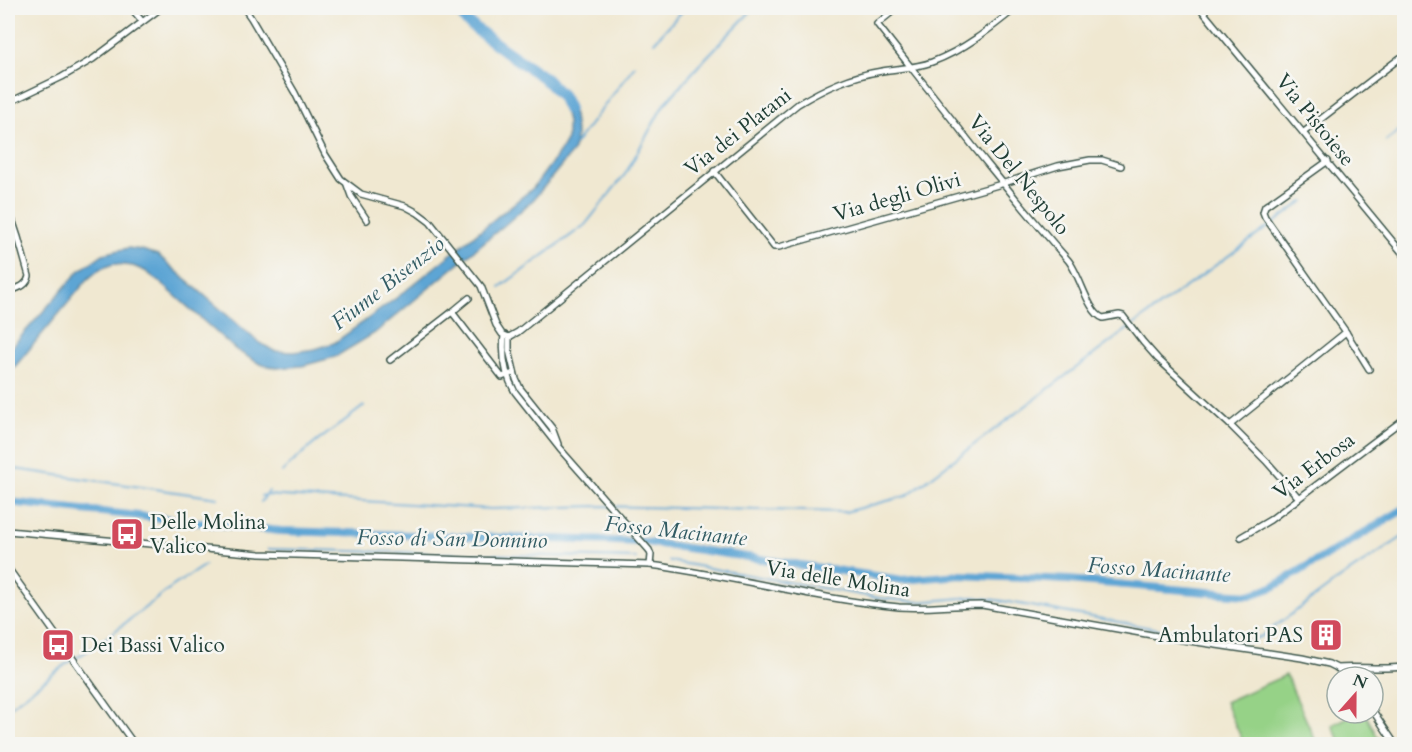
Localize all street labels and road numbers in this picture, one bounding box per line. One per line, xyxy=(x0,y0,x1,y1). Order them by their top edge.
street label: Via Pistoiese xyxy=(1269,68,1361,172)
street label: Via dei Platani xyxy=(678,81,798,183)
street label: Via Del Nespolo xyxy=(961,109,1077,241)
street label: Via degli Olivi xyxy=(830,165,964,229)
street label: Via Erbosa xyxy=(1267,426,1361,506)
street label: Via delle Molina xyxy=(764,553,912,605)

